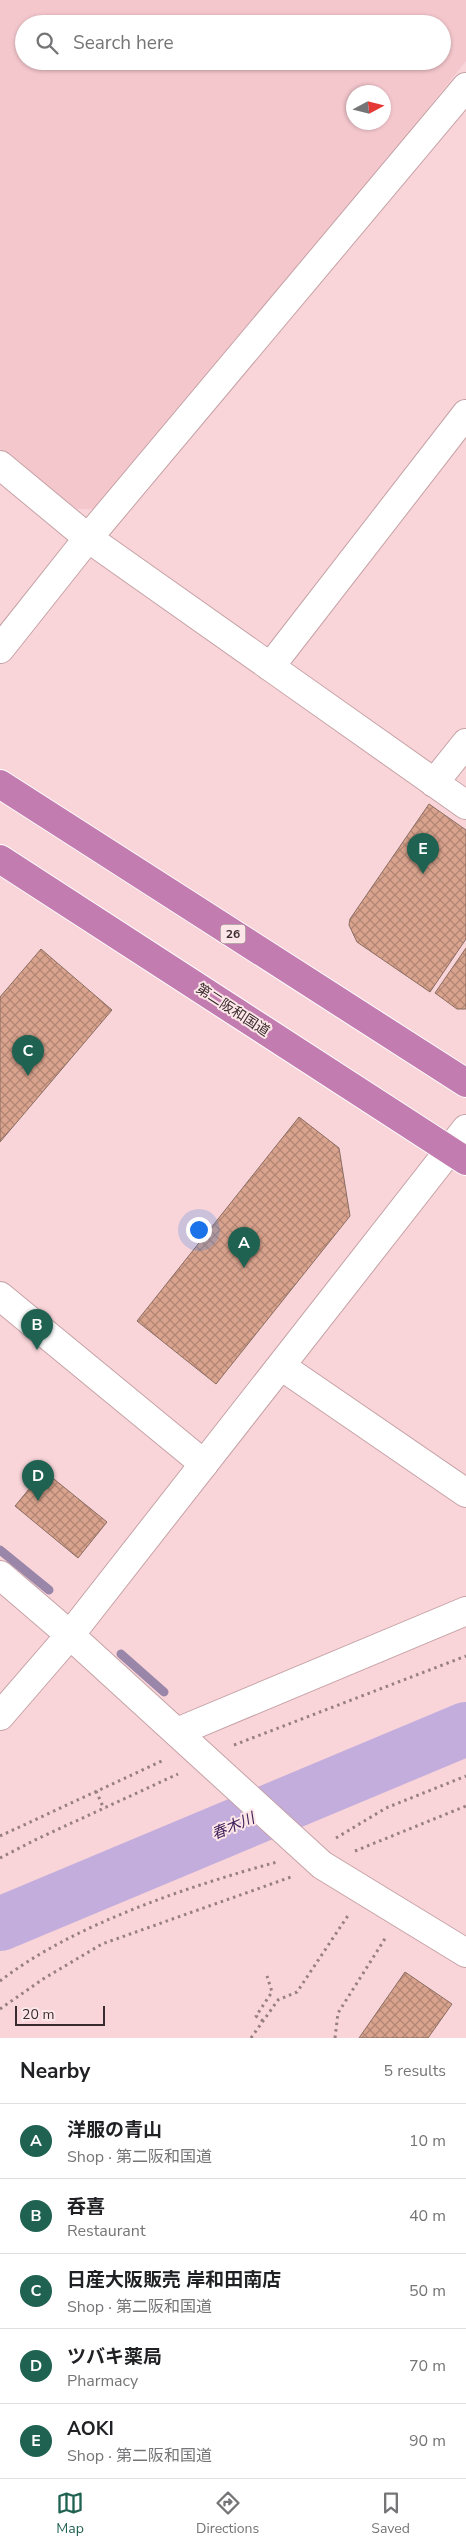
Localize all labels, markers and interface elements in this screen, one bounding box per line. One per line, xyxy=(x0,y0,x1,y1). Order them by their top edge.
search box xyxy=(15,15,451,70)
icon: search xyxy=(33,29,61,57)
text: Search here xyxy=(73,30,174,56)
north arrow xyxy=(346,85,391,130)
pin: E xyxy=(407,833,439,874)
road number: 26 xyxy=(220,924,246,944)
street label: 第二阪和国道 xyxy=(193,979,273,1041)
pin: C xyxy=(12,1035,44,1076)
your location xyxy=(186,1217,212,1243)
pin: A xyxy=(228,1227,260,1268)
pin: B xyxy=(21,1309,53,1350)
pin: D xyxy=(22,1460,54,1501)
water label: 春木川 xyxy=(208,1807,259,1844)
scale bar xyxy=(15,2003,105,2026)
text: 20 m xyxy=(22,2005,54,2024)
text: Nearby xyxy=(20,2057,90,2085)
text: 5 results xyxy=(384,2060,446,2082)
text: 洋服の青山 xyxy=(67,2117,162,2143)
text: A xyxy=(30,2130,42,2152)
text: 10 m xyxy=(409,2130,446,2152)
text: Shop · 第二阪和国道 xyxy=(67,2146,212,2168)
text: 呑喜 xyxy=(67,2194,105,2220)
text: B xyxy=(30,2205,42,2227)
text: 40 m xyxy=(409,2205,446,2227)
text: Restaurant xyxy=(67,2220,146,2242)
text: 日産大阪販売 岸和田南店 xyxy=(67,2267,281,2293)
text: C xyxy=(31,2280,41,2302)
text: 50 m xyxy=(409,2280,446,2302)
text: Shop · 第二阪和国道 xyxy=(67,2296,212,2318)
text: ツバキ薬局 xyxy=(67,2344,162,2370)
text: D xyxy=(30,2355,42,2377)
text: 70 m xyxy=(409,2355,446,2377)
text: Pharmacy xyxy=(67,2370,138,2392)
text: AOKI xyxy=(67,2416,114,2442)
text: E xyxy=(31,2430,41,2452)
text: 90 m xyxy=(409,2430,446,2452)
text: Shop · 第二阪和国道 xyxy=(67,2445,212,2467)
tab: Map xyxy=(56,2489,84,2538)
tab: Directions xyxy=(196,2489,259,2538)
tab: Saved xyxy=(371,2489,410,2538)

